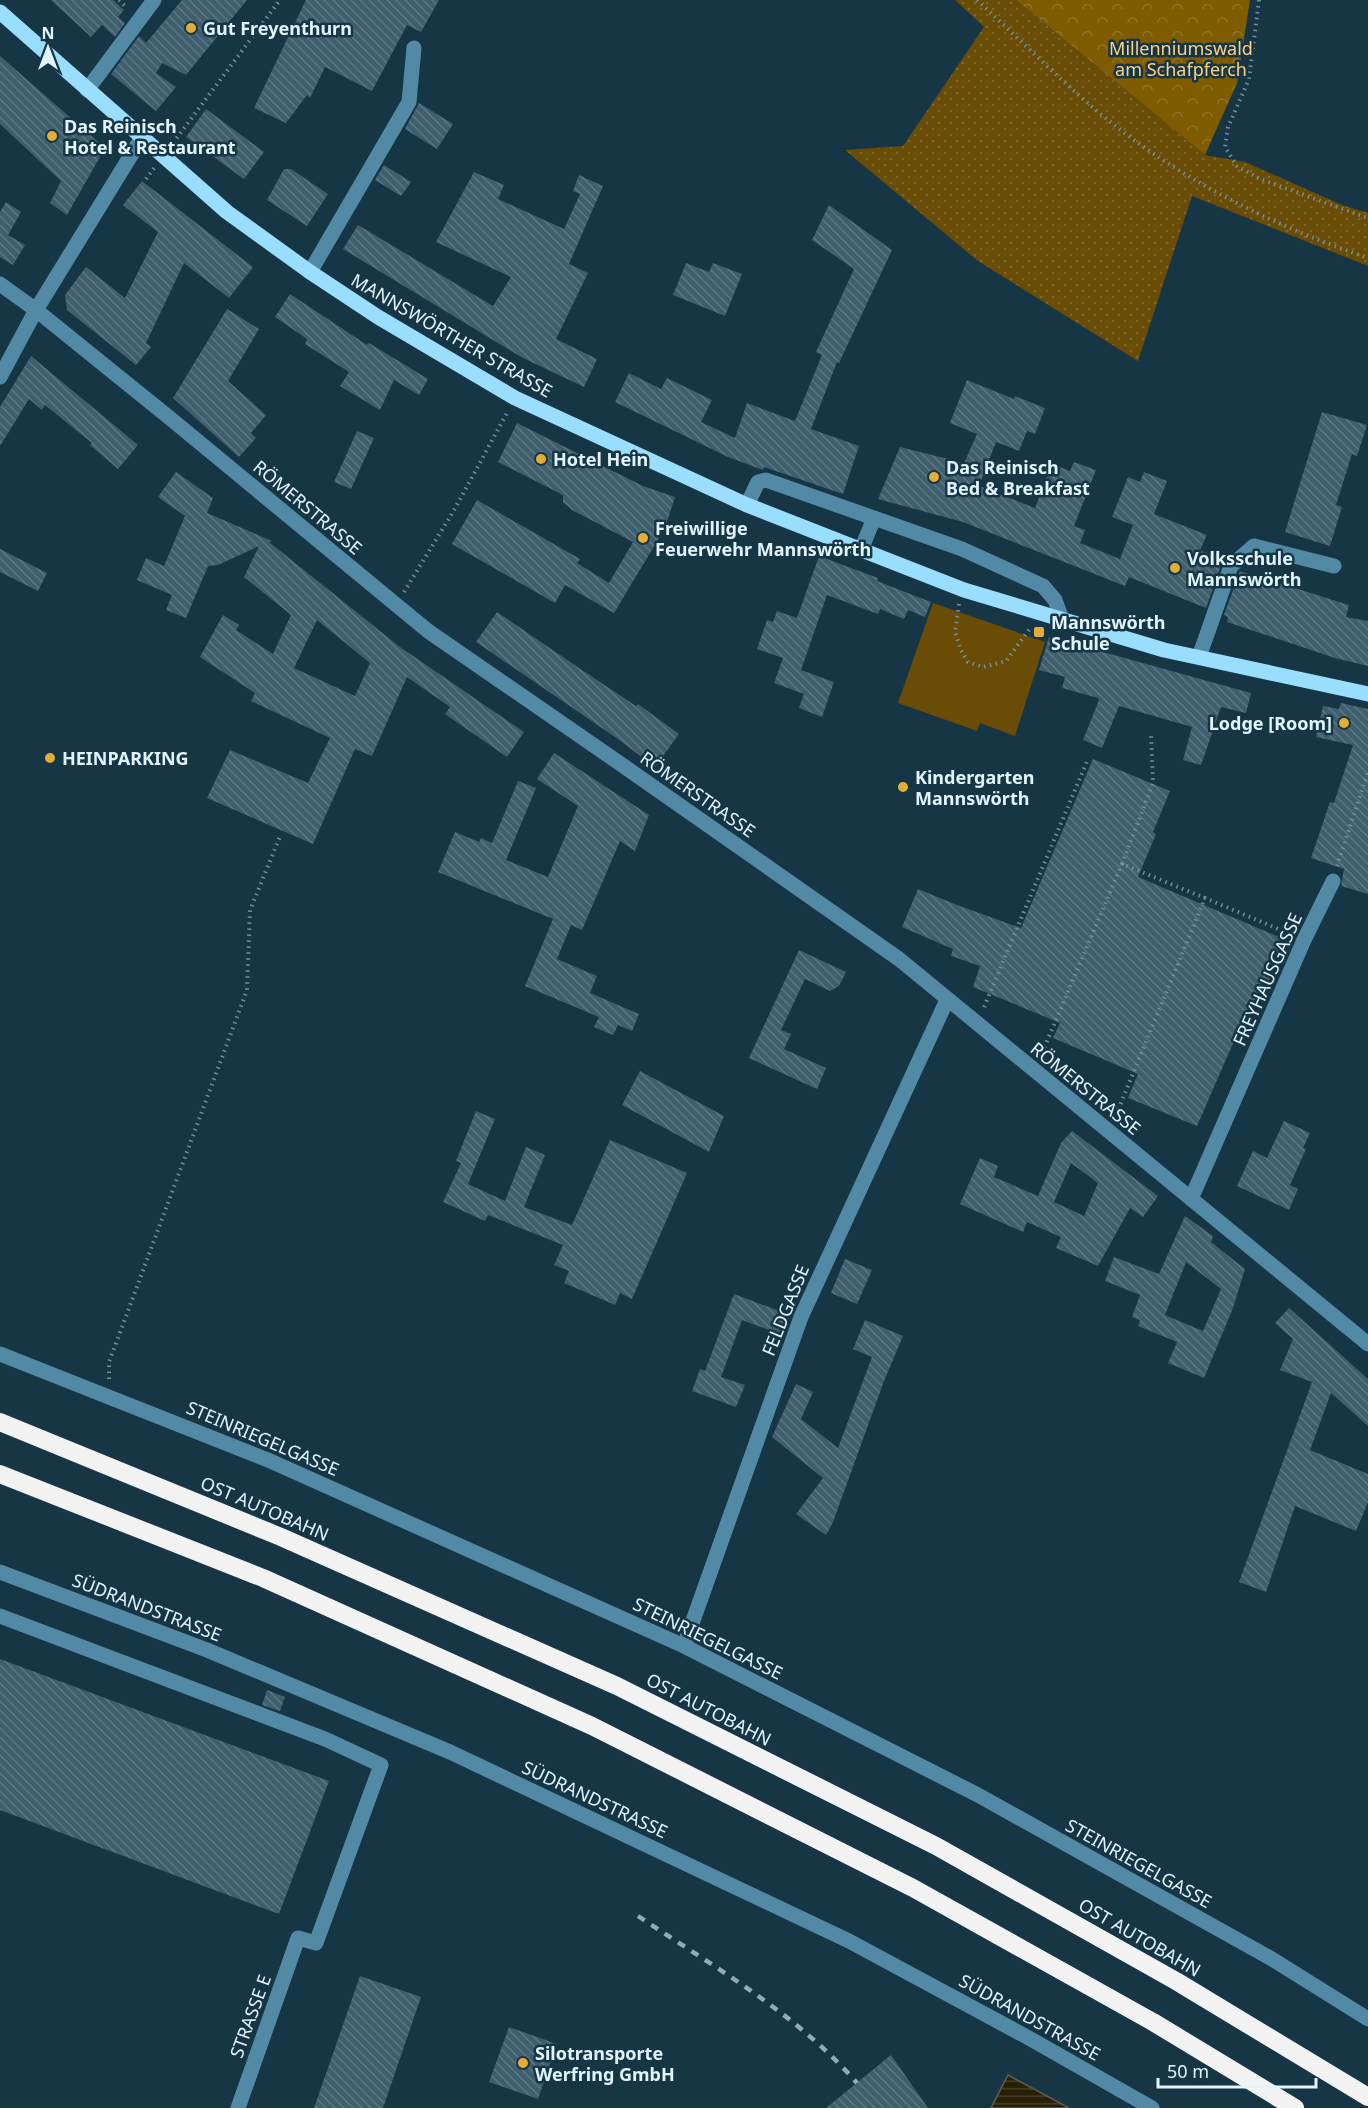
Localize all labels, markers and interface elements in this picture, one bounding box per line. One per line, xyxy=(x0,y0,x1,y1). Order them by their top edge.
place label: Gut Freyenthurn xyxy=(203,16,352,40)
north arrow xyxy=(18,18,78,78)
marker: Gut Freyenthurn xyxy=(184,21,198,35)
text: N xyxy=(41,22,55,44)
park label: Millenniumswald am Schafpferch xyxy=(1109,36,1253,81)
place label: Das Reinisch Hotel & Restaurant xyxy=(64,114,236,159)
marker: Das Reinisch Hotel & Restaurant xyxy=(45,129,59,143)
street label: MANNSWÖRTHER STRASSE xyxy=(347,267,557,403)
place label: Hotel Hein xyxy=(553,447,648,471)
marker: Hotel Hein xyxy=(534,452,548,466)
street label: RÖMERSTRASSE xyxy=(249,454,367,560)
place label: Das Reinisch Bed & Breakfast xyxy=(946,455,1090,500)
marker: Das Reinisch Bed & Breakfast xyxy=(927,470,941,484)
place label: Freiwillige Feuerwehr Mannswörth xyxy=(655,516,871,561)
marker: Freiwillige Feuerwehr Mannswörth xyxy=(636,531,650,545)
place label: Volksschule Mannswörth xyxy=(1187,546,1301,591)
marker: Volksschule Mannswörth xyxy=(1168,561,1182,575)
place label: Mannswörth Schule xyxy=(1051,610,1165,655)
marker: Mannswörth Schule xyxy=(1032,625,1046,639)
place label: Lodge [Room] xyxy=(1209,711,1332,735)
marker: Lodge [Room] xyxy=(1337,716,1351,730)
street label: RÖMERSTRASSE xyxy=(636,745,760,843)
place label: HEINPARKING xyxy=(62,746,189,770)
marker: HEINPARKING xyxy=(43,751,57,765)
place label: Kindergarten Mannswörth xyxy=(915,765,1034,810)
marker: Kindergarten Mannswörth xyxy=(896,780,910,794)
street label: FREYHAUSGASSE xyxy=(1227,909,1307,1049)
street label: RÖMERSTRASSE xyxy=(1026,1036,1146,1140)
street label: FELDGASSE xyxy=(756,1261,814,1359)
street label: STEINRIEGELGASSE xyxy=(183,1395,343,1481)
street label: OST AUTOBAHN xyxy=(197,1470,333,1546)
street label: SÜDRANDSTRASSE xyxy=(69,1567,225,1647)
street label: STEINRIEGELGASSE xyxy=(629,1591,787,1685)
street label: OST AUTOBAHN xyxy=(642,1667,776,1751)
street label: SÜDRANDSTRASSE xyxy=(518,1755,672,1843)
street label: STEINRIEGELGASSE xyxy=(1062,1813,1216,1913)
street label: OST AUTOBAHN xyxy=(1075,1892,1205,1982)
street label: SÜDRANDSTRASSE xyxy=(955,1968,1105,2066)
street label: STRASSE E xyxy=(224,1971,276,2061)
place label: Silotransporte Werfring GmbH xyxy=(535,2041,675,2086)
scale bar xyxy=(1158,2051,1316,2089)
marker: Silotransporte Werfring GmbH xyxy=(516,2056,530,2070)
text: 50 m xyxy=(1167,2059,1209,2083)

